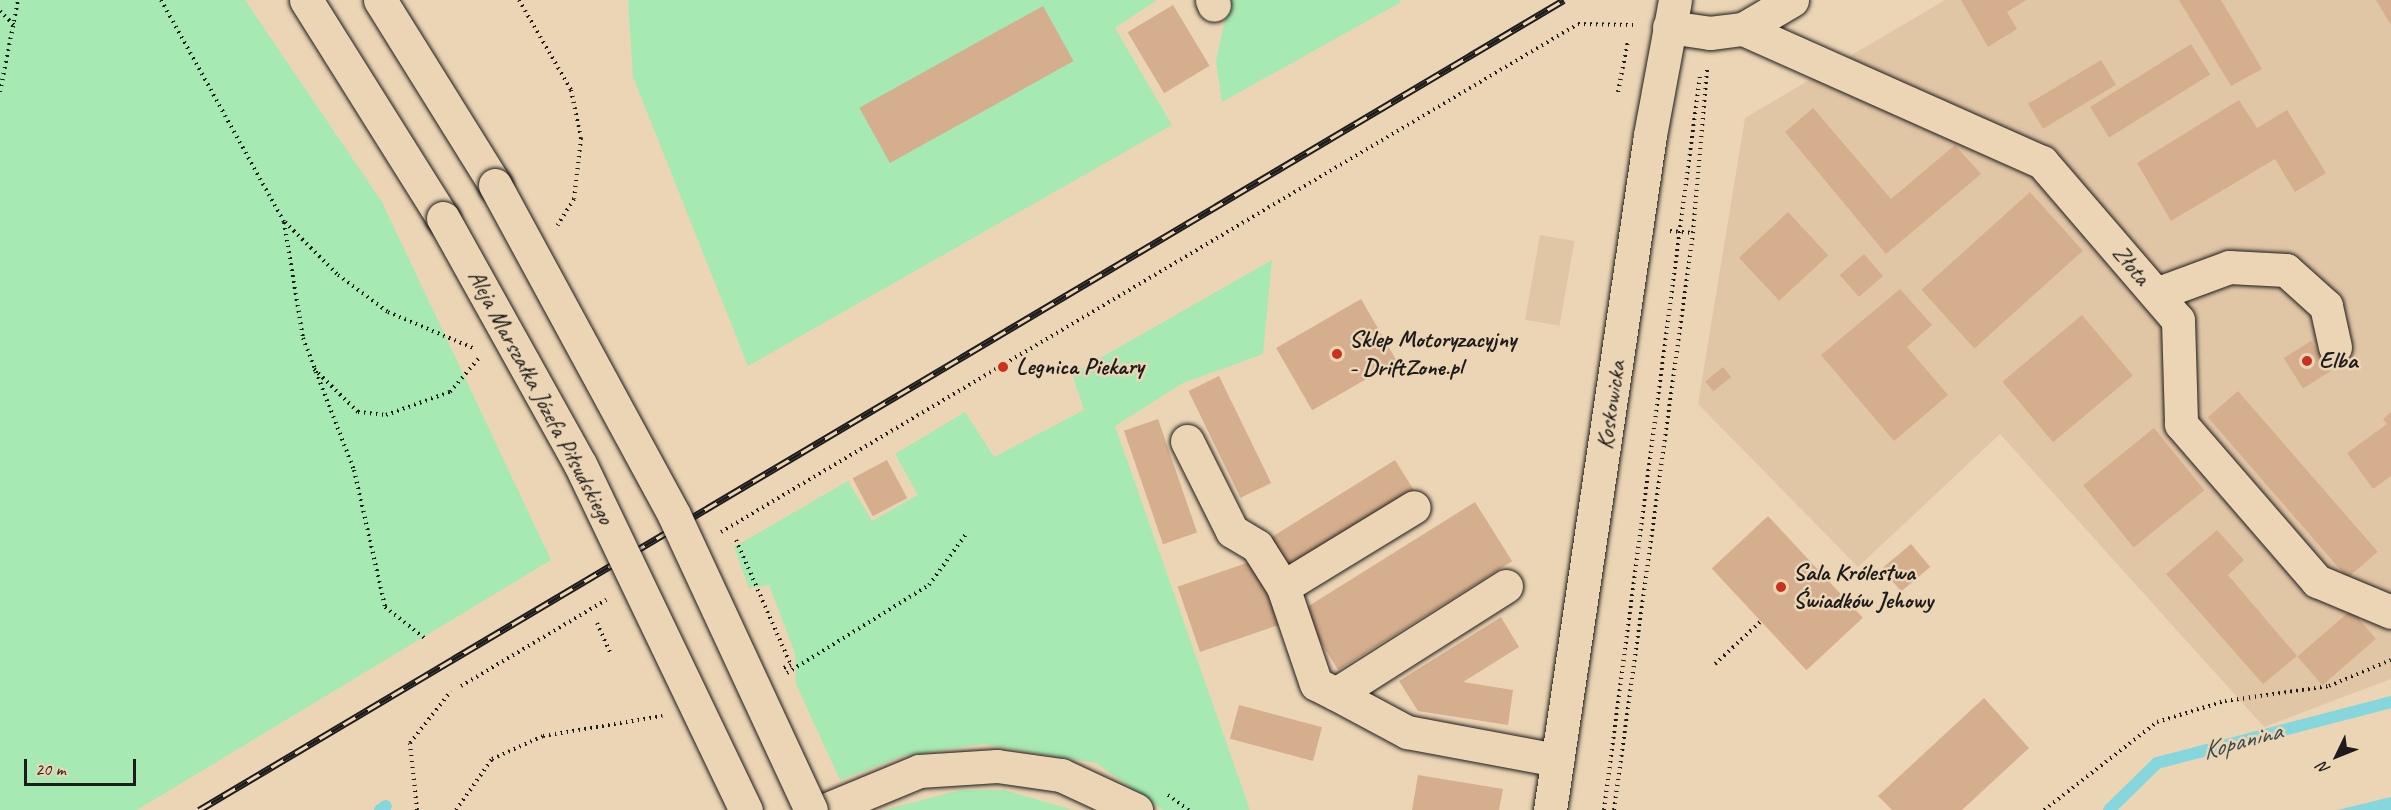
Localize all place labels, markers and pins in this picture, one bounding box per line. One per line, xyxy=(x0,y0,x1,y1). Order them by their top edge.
place label: Sklep Motoryzacyjny - DriftZone.pl xyxy=(1349,326,1516,382)
marker: Sklep Motoryzacyjny - DriftZone.pl xyxy=(1330,347,1344,361)
place label: Elba xyxy=(2319,347,2357,375)
place label: Legnica Piekary xyxy=(1016,353,1144,381)
marker: Elba xyxy=(2300,354,2314,368)
marker: Legnica Piekary xyxy=(994,358,1012,376)
place label: Sala Królestwa Świadków Jehowy xyxy=(1793,559,1933,615)
marker: Sala Królestwa Świadków Jehowy xyxy=(1774,580,1788,594)

